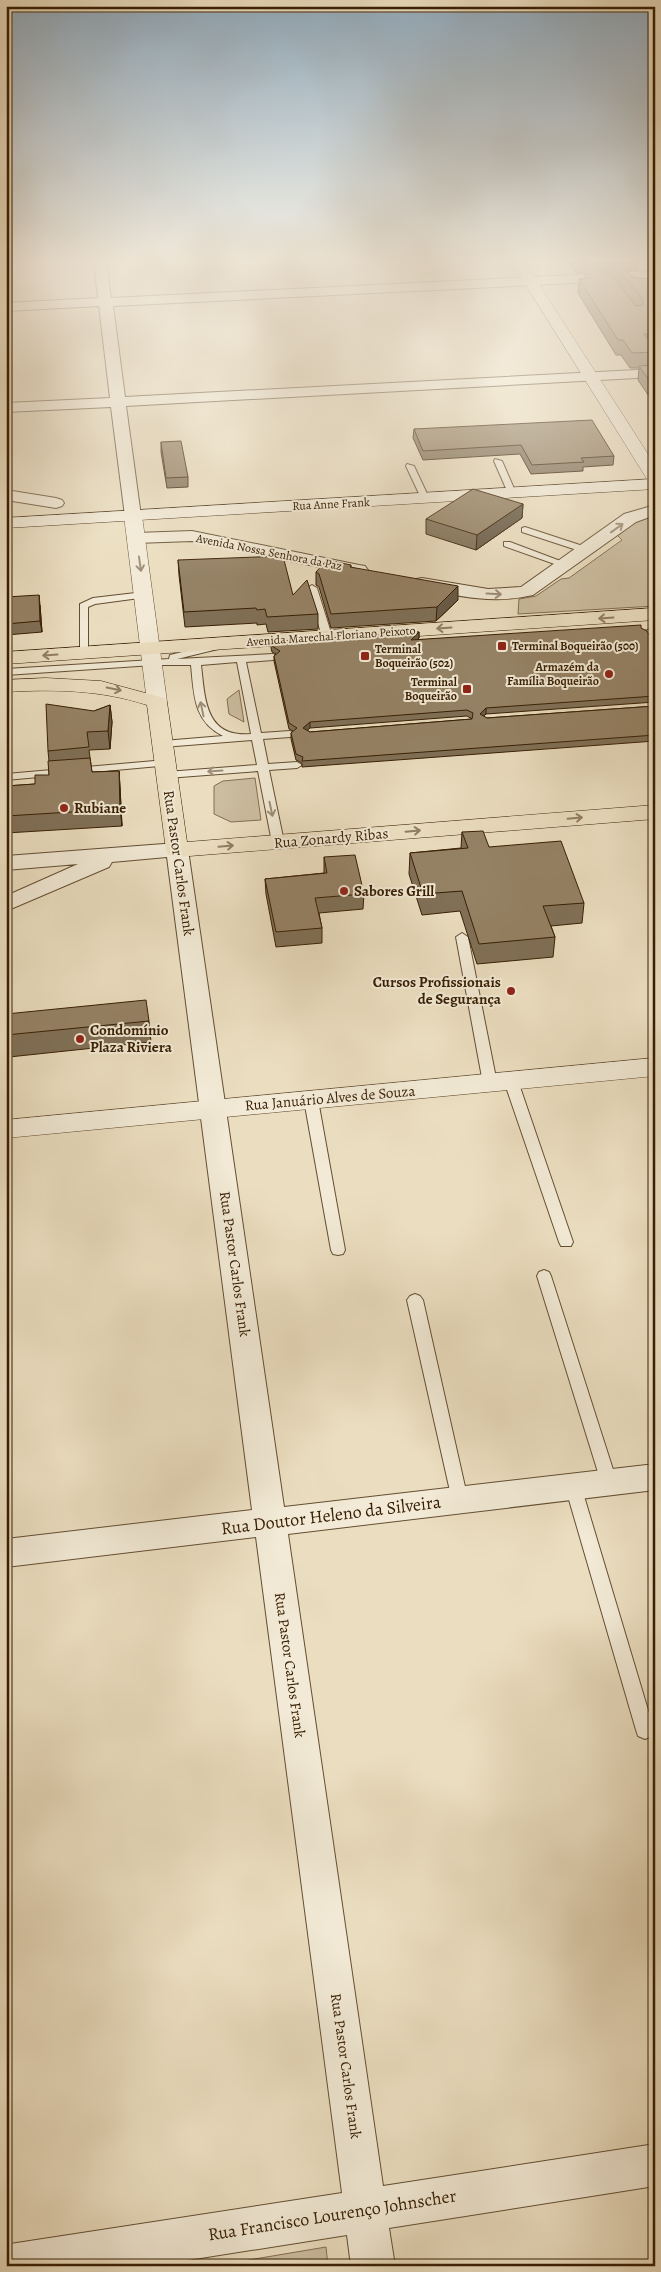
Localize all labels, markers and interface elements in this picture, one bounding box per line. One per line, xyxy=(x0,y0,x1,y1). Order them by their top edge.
street label: Rua Anne Frank xyxy=(292,494,370,514)
one-way arrow xyxy=(610,522,623,533)
street label: Avenida Nossa Senhora da Paz xyxy=(194,530,343,574)
one-way arrow xyxy=(135,556,145,572)
one-way arrow xyxy=(486,590,502,599)
one-way arrow xyxy=(598,613,614,622)
street label: Avenida Marechal Floriano Peixoto xyxy=(245,622,416,650)
one-way arrow xyxy=(436,624,452,633)
place label: Terminal Boqueirão (500) xyxy=(512,638,639,654)
marker: Terminal Boqueirão (500) xyxy=(496,640,508,652)
place label: Terminal Boqueirão (502) xyxy=(375,641,453,671)
one-way arrow xyxy=(42,650,58,659)
marker: Terminal Boqueirão (502) xyxy=(359,650,371,662)
place label: Armazém da Família Boqueirão xyxy=(507,659,599,689)
marker: Armazém da Família Boqueirão xyxy=(603,668,615,680)
place label: Terminal Boqueirão xyxy=(405,674,458,704)
marker: Terminal Boqueirão xyxy=(461,683,473,695)
one-way arrow xyxy=(106,684,122,694)
one-way arrow xyxy=(197,701,207,717)
one-way arrow xyxy=(207,766,223,776)
street label: Rua Pastor Carlos Frank xyxy=(159,789,199,938)
place label: Rubiane xyxy=(74,798,126,818)
one-way arrow xyxy=(267,800,276,816)
marker: Rubiane xyxy=(58,802,70,814)
one-way arrow xyxy=(567,814,583,823)
street label: Rua Zonardy Ribas xyxy=(273,823,389,853)
one-way arrow xyxy=(405,826,421,836)
one-way arrow xyxy=(217,841,233,851)
place label: Sabores Grill xyxy=(354,881,434,901)
marker: Sabores Grill xyxy=(338,885,350,897)
place label: Cursos Profissionais de Segurança xyxy=(373,972,502,1009)
marker: Cursos Profissionais de Segurança xyxy=(505,985,517,997)
place label: Condomínio Plaza Riviera xyxy=(90,1020,173,1057)
marker: Condomínio Plaza Riviera xyxy=(74,1033,86,1045)
street label: Rua Januário Alves de Souza xyxy=(244,1081,416,1115)
street label: Rua Pastor Carlos Frank xyxy=(215,1190,255,1339)
street label: Rua Doutor Heleno da Silveira xyxy=(220,1490,443,1540)
street label: Rua Pastor Carlos Frank xyxy=(270,1591,310,1740)
street label: Rua Pastor Carlos Frank xyxy=(326,1992,366,2141)
street label: Rua Francisco Lourenço Johnscher xyxy=(206,2183,458,2247)

